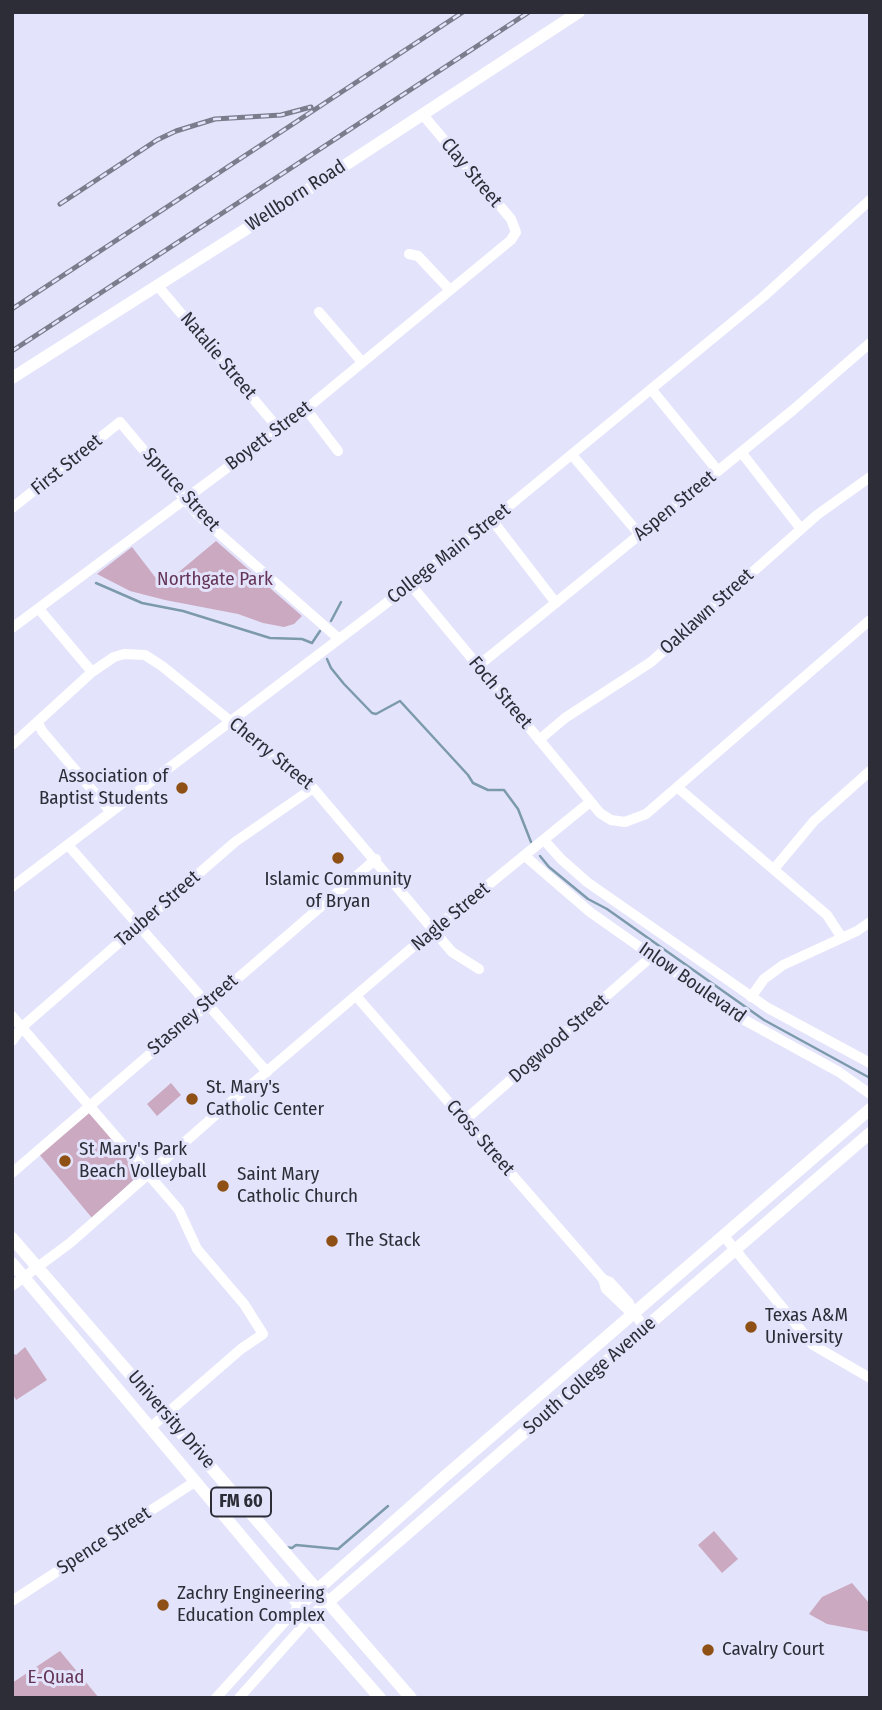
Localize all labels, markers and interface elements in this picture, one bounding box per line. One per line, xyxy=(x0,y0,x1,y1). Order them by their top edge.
street label: Clay Street xyxy=(436,134,506,212)
street label: Wellborn Road xyxy=(242,155,350,237)
street label: Natalie Street xyxy=(175,308,261,404)
street label: Boyett Street xyxy=(222,396,316,476)
street label: First Street xyxy=(27,430,107,500)
street label: Spruce Street xyxy=(138,444,224,536)
street label: Aspen Street xyxy=(629,466,721,546)
street label: College Main Street xyxy=(383,499,515,609)
street label: Oaklawn Street xyxy=(656,564,758,660)
park label: Northgate Park xyxy=(157,569,273,591)
street label: Foch Street xyxy=(463,652,537,734)
street label: Cherry Street xyxy=(224,713,318,795)
place label: Association of Baptist Students xyxy=(39,766,168,810)
marker: Association of Baptist Students xyxy=(174,780,190,796)
marker: Islamic Community of Bryan xyxy=(330,850,346,866)
street label: Tauber Street xyxy=(111,866,205,952)
place label: Islamic Community of Bryan xyxy=(264,869,412,913)
street label: Nagle Street xyxy=(407,878,495,956)
street label: Inlow Boulevard xyxy=(634,938,750,1028)
street label: Stasney Street xyxy=(143,970,243,1060)
street label: Dogwood Street xyxy=(505,990,613,1088)
place label: St. Mary's Catholic Center xyxy=(206,1077,324,1121)
marker: St. Mary's Catholic Center xyxy=(184,1091,200,1107)
street label: Cross Street xyxy=(441,1096,519,1180)
place label: St Mary's Park Beach Volleyball xyxy=(79,1139,207,1183)
marker: St Mary's Park Beach Volleyball xyxy=(57,1153,73,1169)
place label: Saint Mary Catholic Church xyxy=(237,1164,358,1208)
marker: Saint Mary Catholic Church xyxy=(215,1178,231,1194)
place label: The Stack xyxy=(346,1230,420,1252)
marker: The Stack xyxy=(324,1233,340,1249)
place label: Texas A&M University xyxy=(765,1305,848,1349)
street label: South College Avenue xyxy=(519,1312,661,1440)
marker: Texas A&M University xyxy=(743,1319,759,1335)
street label: University Drive xyxy=(122,1366,220,1474)
road number: FM 60 xyxy=(211,1488,271,1517)
street label: Spence Street xyxy=(53,1502,155,1580)
place label: Zachry Engineering Education Complex xyxy=(177,1583,325,1627)
marker: Zachry Engineering Education Complex xyxy=(155,1597,171,1613)
place label: Cavalry Court xyxy=(722,1639,824,1661)
marker: Cavalry Court xyxy=(700,1642,716,1658)
park label: E-Quad xyxy=(28,1667,84,1689)

